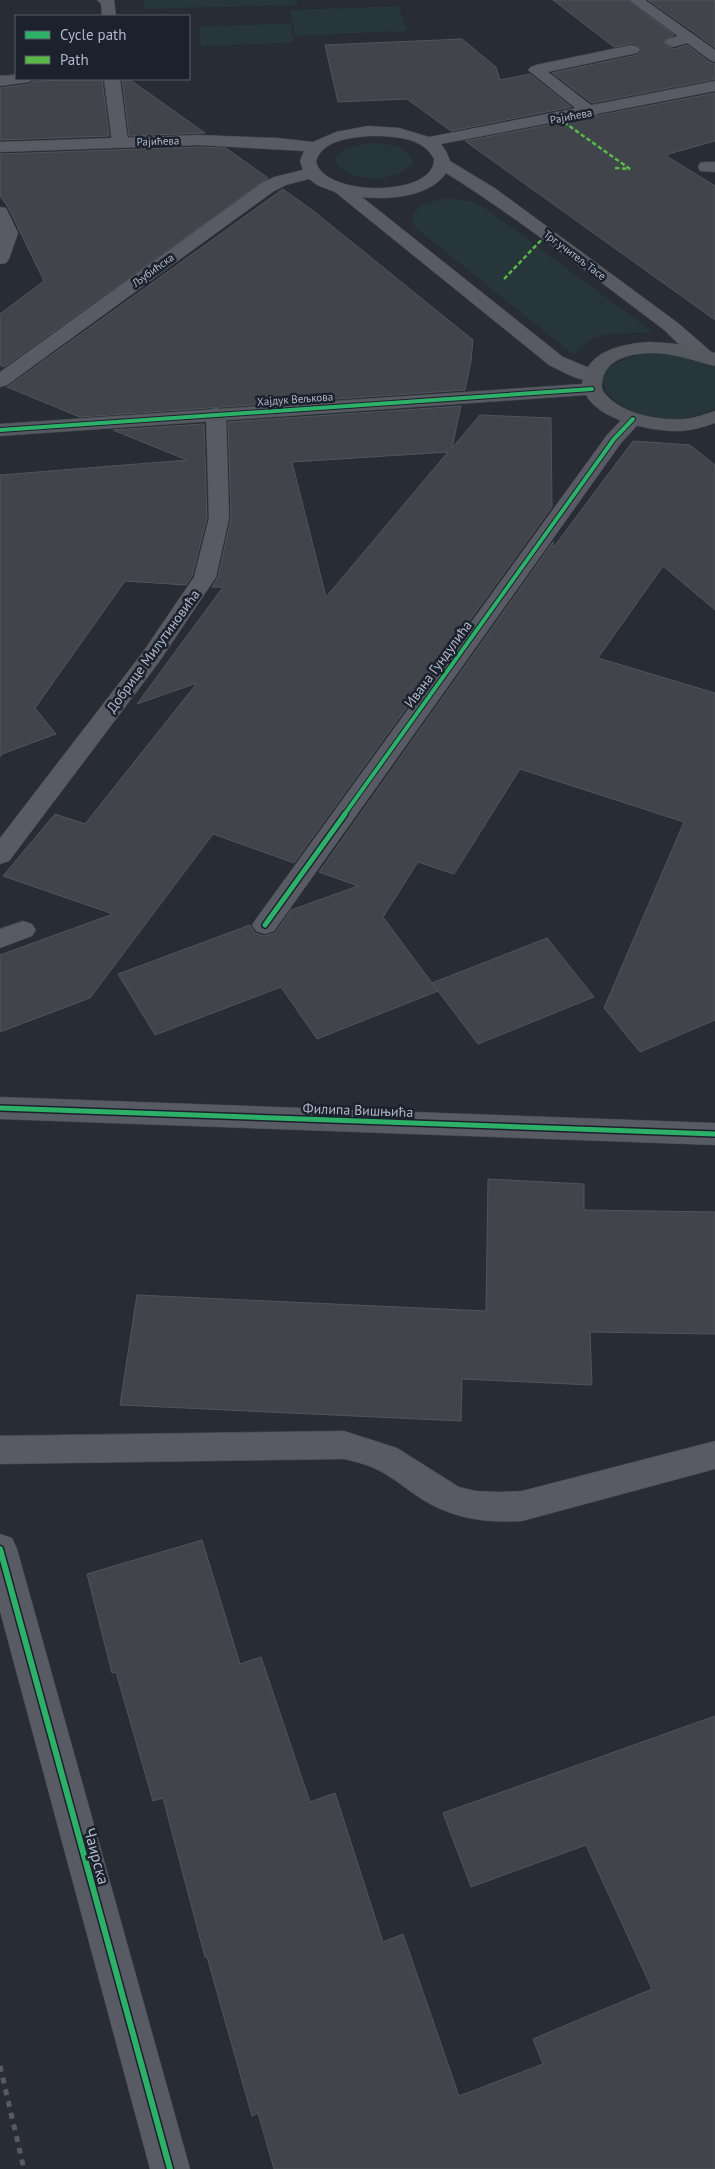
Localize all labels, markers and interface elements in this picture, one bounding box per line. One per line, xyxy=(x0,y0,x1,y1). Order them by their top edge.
legend xyxy=(15,15,190,80)
text: Cycle path xyxy=(60,25,126,44)
text: Path xyxy=(60,50,89,69)
street label: Рајићева xyxy=(549,105,593,127)
street label: Рајићева xyxy=(136,133,180,149)
street label: Трг учитељ Тасе xyxy=(541,227,609,283)
street label: Љубићска xyxy=(128,250,177,291)
street label: Хајдук Вељкова xyxy=(256,389,334,409)
street label: Добрице Милутиновића xyxy=(102,586,204,716)
street label: Ивана Гундулића xyxy=(400,617,476,711)
street label: Филипа Вишњића xyxy=(302,1099,414,1121)
street label: Чаирска xyxy=(80,1825,114,1887)

